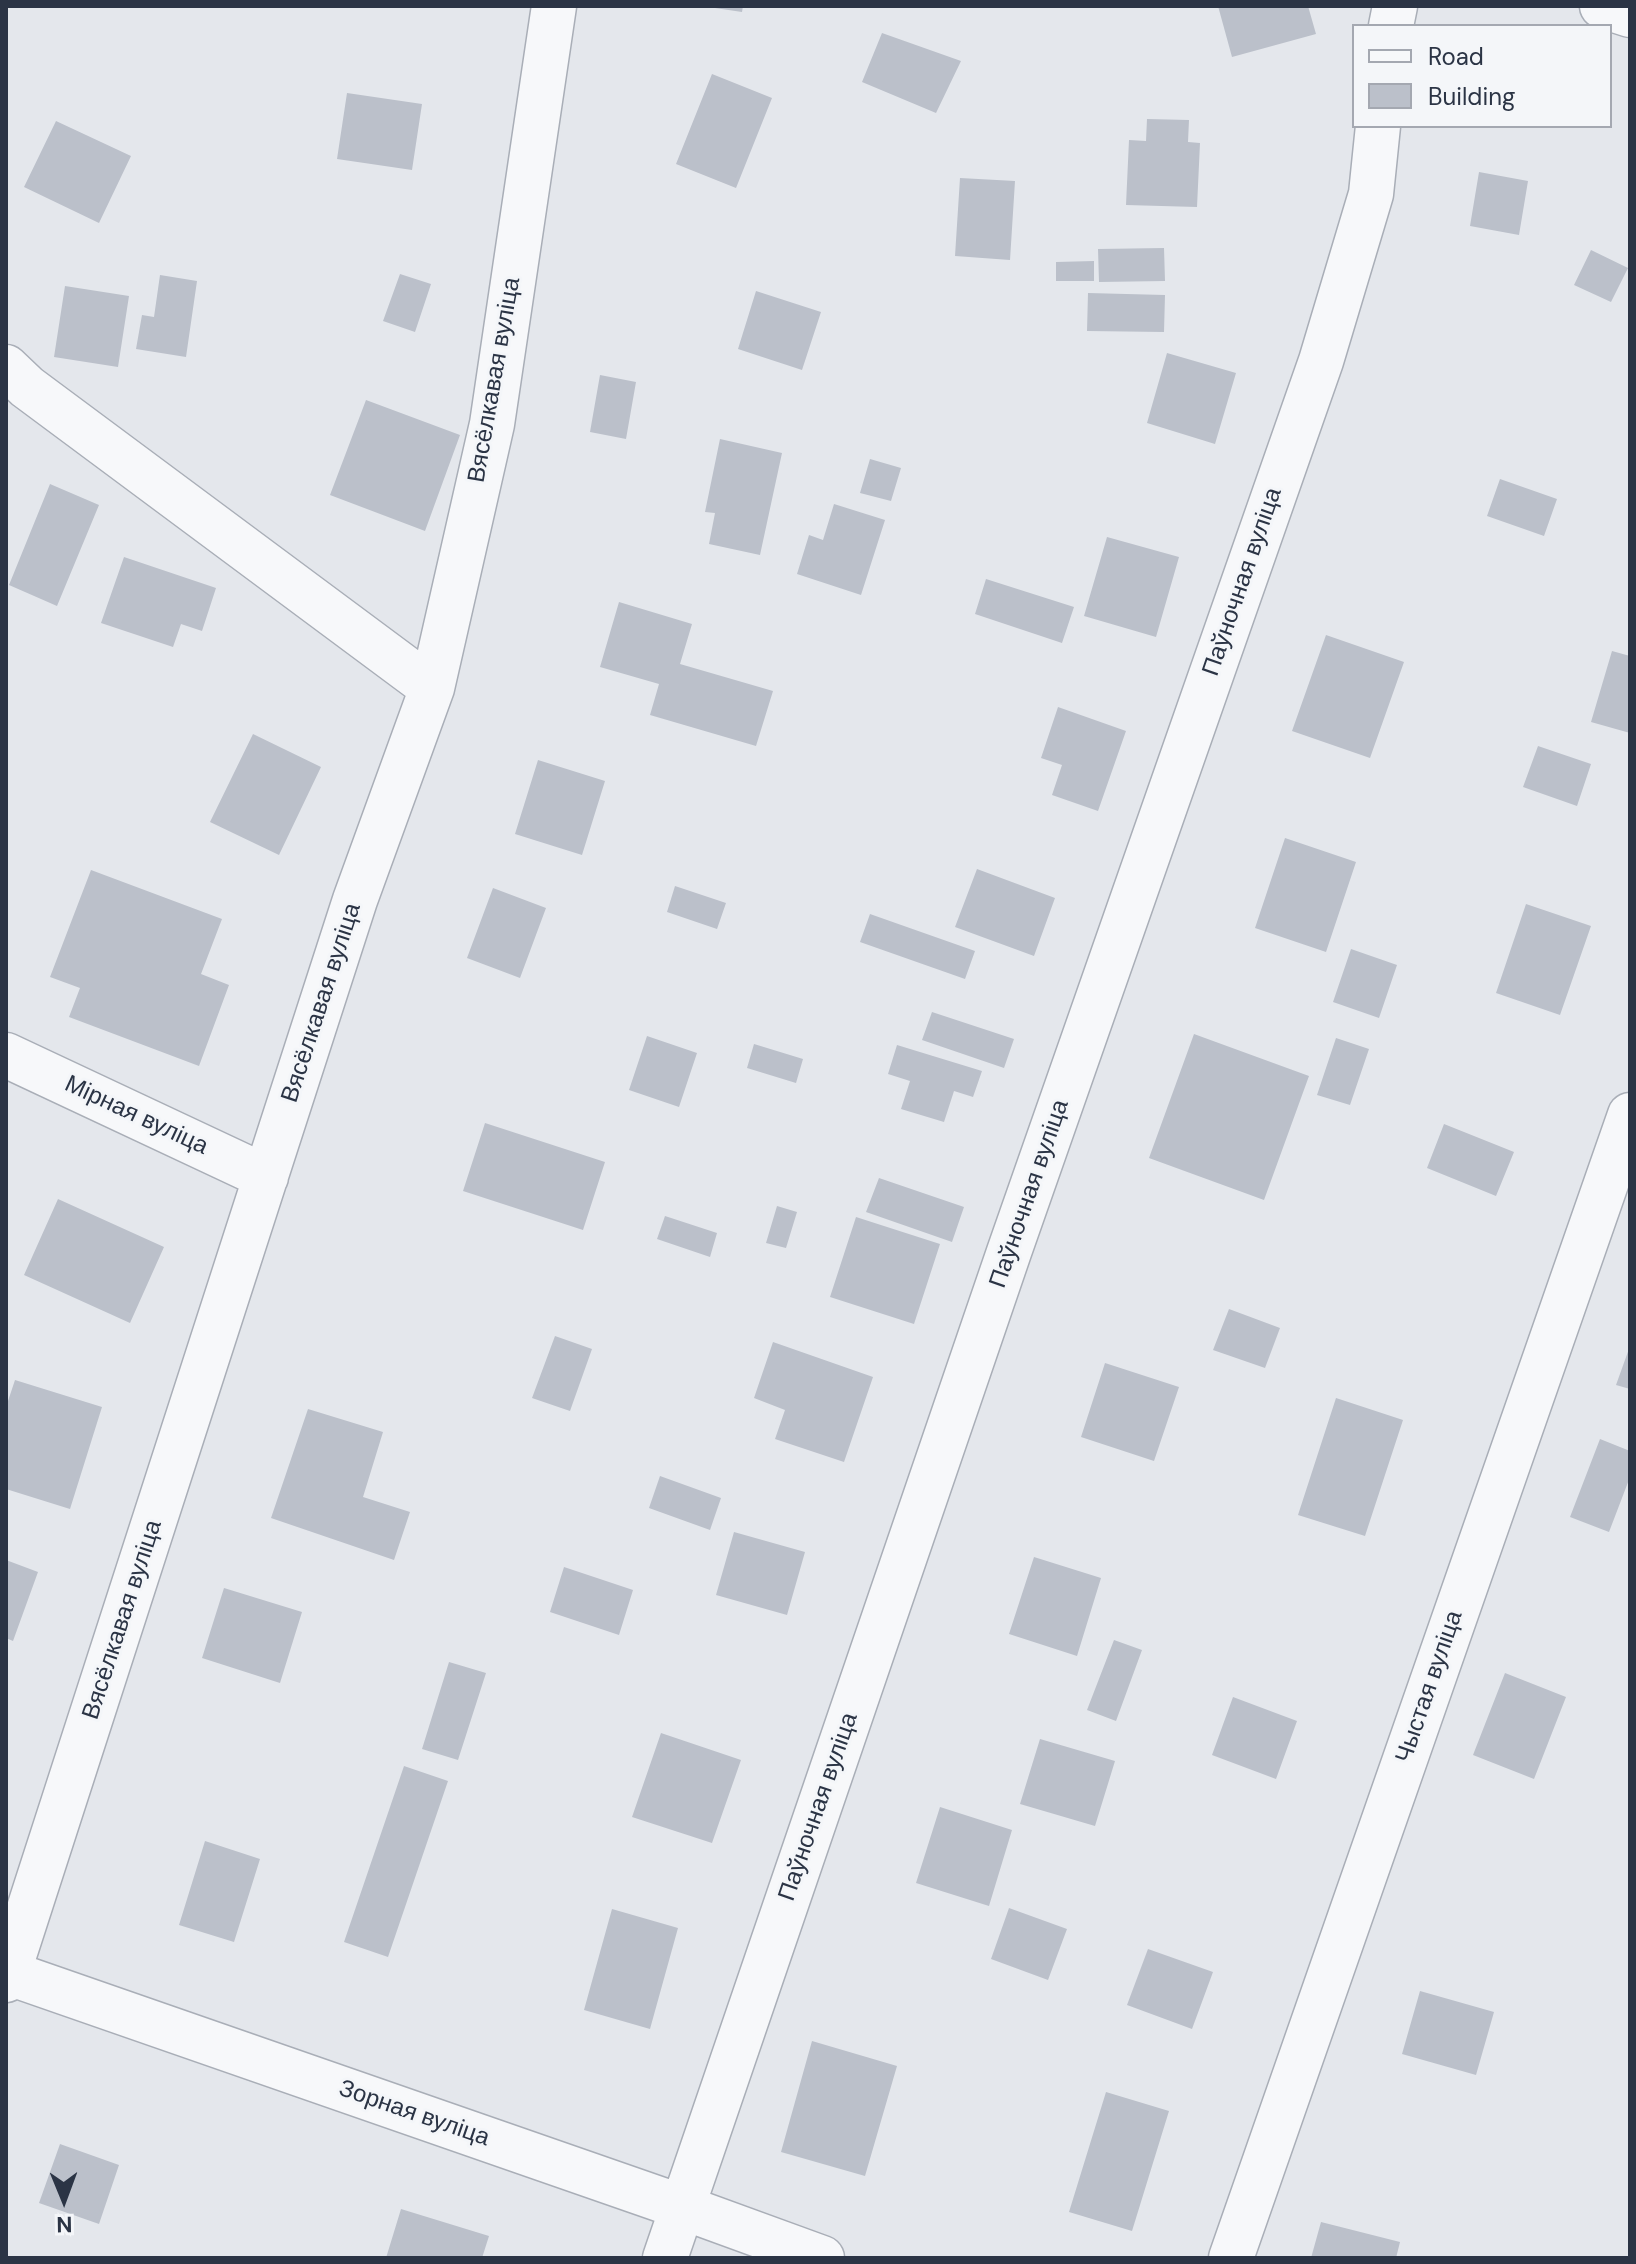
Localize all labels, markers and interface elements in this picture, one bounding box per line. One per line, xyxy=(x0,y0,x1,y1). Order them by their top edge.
legend xyxy=(1352,24,1612,128)
text: Road xyxy=(1428,41,1484,72)
text: Building xyxy=(1428,81,1515,112)
street label: Вясёлкавая вуліца xyxy=(463,275,527,485)
street label: Паўночная вуліца xyxy=(1197,484,1289,680)
street label: Вясёлкавая вуліца xyxy=(276,900,368,1106)
street label: Мірная вуліца xyxy=(60,1070,212,1162)
street label: Паўночная вуліца xyxy=(984,1096,1076,1292)
street label: Вясёлкавая вуліца xyxy=(77,1517,169,1723)
street label: Чыстая вуліца xyxy=(1391,1607,1469,1767)
street label: Паўночная вуліца xyxy=(773,1709,865,1905)
street label: Зорная вуліца xyxy=(335,2075,493,2153)
north arrow xyxy=(24,2160,104,2240)
text: N xyxy=(56,2210,73,2239)

